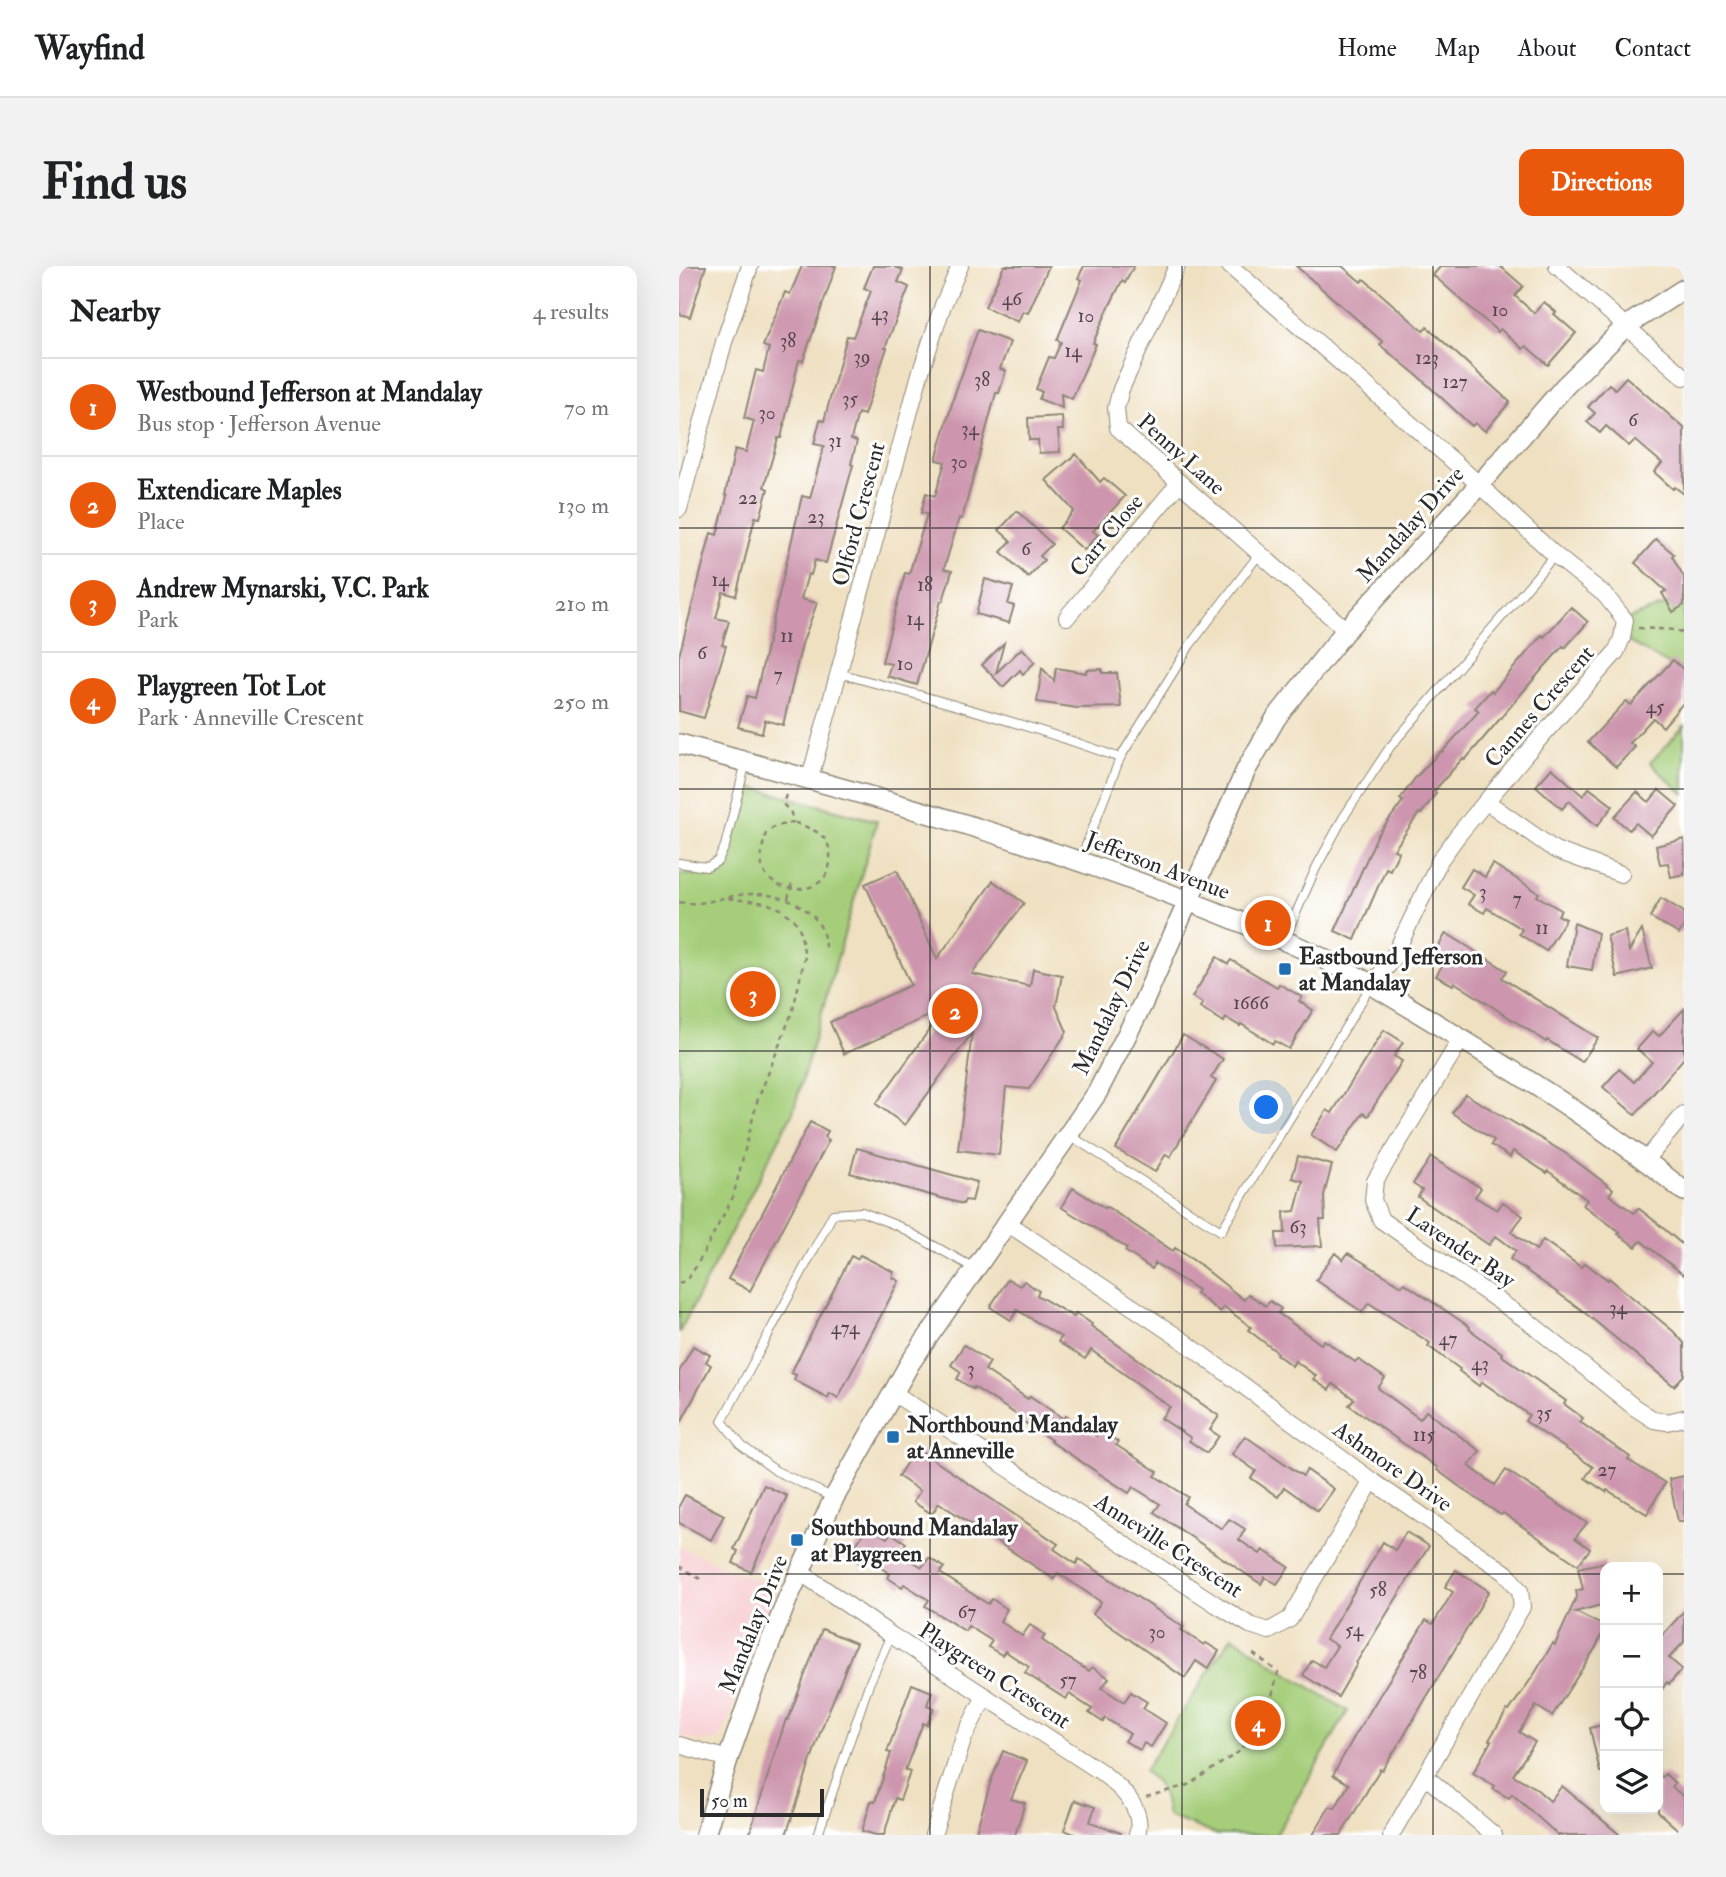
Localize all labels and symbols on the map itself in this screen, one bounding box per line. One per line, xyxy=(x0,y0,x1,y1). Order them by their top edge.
house number: 46 xyxy=(1002,287,1023,311)
house number: 10 xyxy=(1492,298,1508,322)
house number: 43 xyxy=(871,302,889,326)
house number: 10 xyxy=(1078,304,1094,328)
house number: 38 xyxy=(780,329,796,353)
house number: 14 xyxy=(1064,339,1082,363)
house number: 39 xyxy=(853,345,871,369)
house number: 123 xyxy=(1415,346,1439,370)
house number: 38 xyxy=(974,368,990,392)
house number: 127 xyxy=(1442,370,1468,394)
house number: 35 xyxy=(842,387,858,411)
house number: 30 xyxy=(758,401,776,425)
street label: Penny Lane xyxy=(1132,407,1232,502)
house number: 6 xyxy=(1628,408,1639,432)
house number: 34 xyxy=(961,417,979,441)
house number: 31 xyxy=(828,429,842,453)
street label: Olford Crescent xyxy=(825,439,892,589)
house number: 30 xyxy=(950,450,968,474)
street label: Mandalay Drive xyxy=(1350,460,1471,589)
house number: 22 xyxy=(738,486,758,510)
street label: Carr Close xyxy=(1063,488,1150,583)
house number: 23 xyxy=(808,505,824,529)
house number: 6 xyxy=(1021,537,1032,561)
house number: 14 xyxy=(711,568,729,592)
house number: 18 xyxy=(917,573,933,597)
house number: 14 xyxy=(906,607,924,631)
house number: 11 xyxy=(780,624,794,648)
street label: Cannes Crescent xyxy=(1478,639,1600,774)
house number: 6 xyxy=(697,641,708,665)
house number: 10 xyxy=(897,652,913,676)
house number: 7 xyxy=(774,663,783,687)
house number: 45 xyxy=(1646,695,1665,719)
street label: Jefferson Avenue xyxy=(1081,824,1234,906)
house number: 3 xyxy=(1479,880,1487,904)
house number: 7 xyxy=(1513,887,1522,911)
pin: 1 xyxy=(1245,897,1291,949)
house number: 11 xyxy=(1535,916,1549,940)
street label: Mandalay Drive xyxy=(1066,935,1157,1080)
place label: Eastbound Jefferson at Mandalay xyxy=(1299,942,1483,998)
marker: Eastbound Jefferson at Mandalay xyxy=(1277,961,1293,977)
pin: 3 xyxy=(730,968,776,1020)
pin: 2 xyxy=(932,985,978,1037)
house number: 1666 xyxy=(1233,991,1270,1015)
your location xyxy=(1249,1090,1283,1124)
street label: Lavender Bay xyxy=(1401,1200,1522,1295)
house number: 63 xyxy=(1290,1215,1306,1239)
house number: 34 xyxy=(1609,1296,1627,1320)
house number: 474 xyxy=(831,1316,860,1340)
house number: 47 xyxy=(1439,1327,1458,1351)
house number: 43 xyxy=(1471,1352,1489,1376)
house number: 3 xyxy=(967,1357,975,1381)
house number: 35 xyxy=(1536,1401,1552,1425)
place label: Northbound Mandalay at Anneville xyxy=(906,1410,1119,1465)
street label: Ashmore Drive xyxy=(1327,1414,1458,1518)
house number: 115 xyxy=(1413,1423,1436,1447)
marker: Northbound Mandalay at Anneville xyxy=(885,1429,901,1445)
house number: 27 xyxy=(1598,1458,1616,1482)
street label: Anneville Crescent xyxy=(1088,1486,1248,1604)
place label: Southbound Mandalay at Playgreen xyxy=(811,1513,1019,1569)
marker: Southbound Mandalay at Playgreen xyxy=(789,1532,805,1548)
street label: Mandalay Drive xyxy=(713,1550,795,1698)
house number: 58 xyxy=(1369,1578,1387,1602)
house number: 67 xyxy=(958,1600,976,1624)
street label: Playgreen Crescent xyxy=(913,1616,1076,1735)
house number: 54 xyxy=(1345,1618,1364,1642)
house number: 30 xyxy=(1148,1620,1166,1644)
house number: 78 xyxy=(1409,1661,1427,1685)
house number: 57 xyxy=(1059,1668,1077,1692)
pin: 4 xyxy=(1235,1697,1281,1749)
scale bar xyxy=(700,1786,824,1818)

